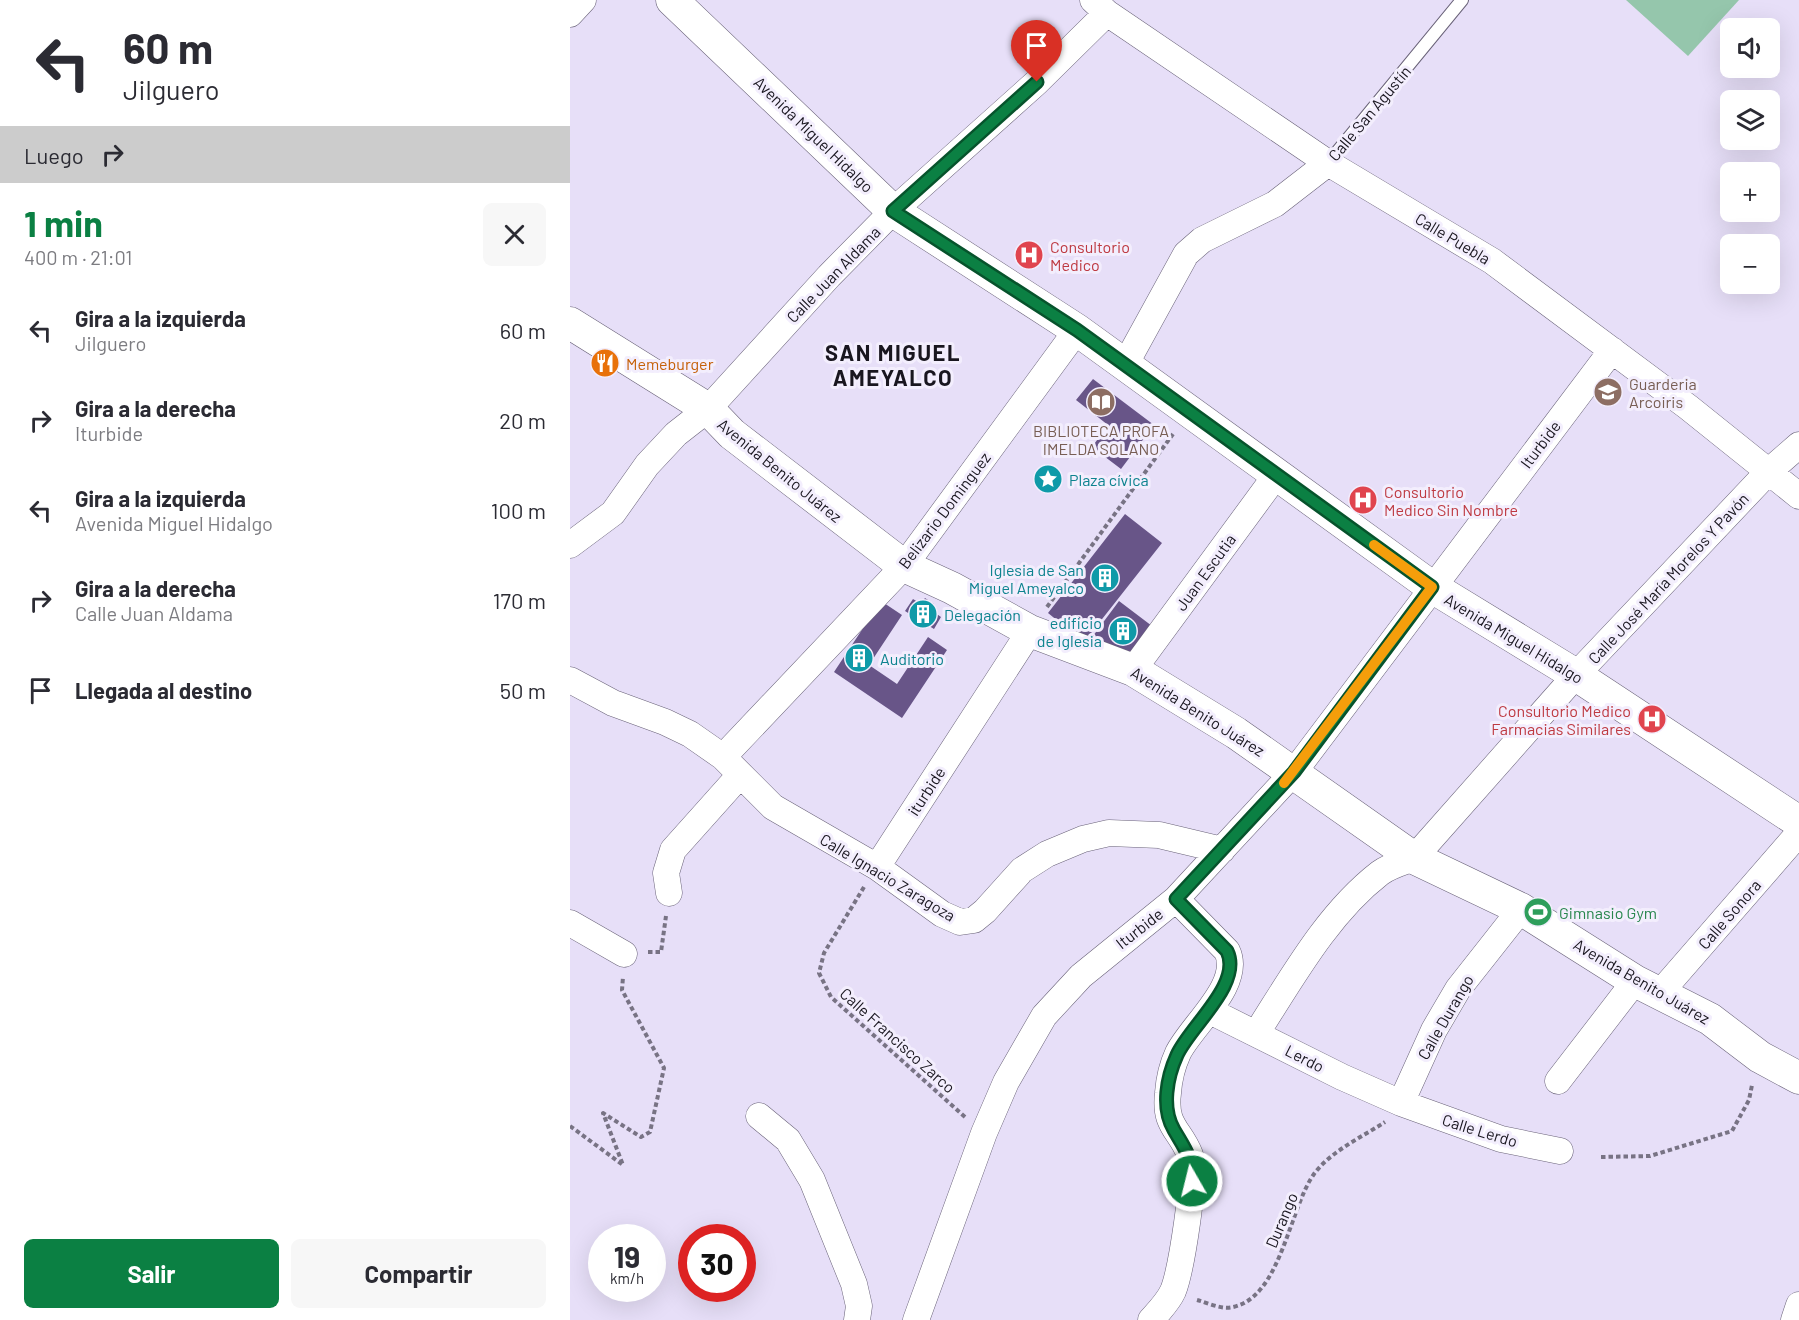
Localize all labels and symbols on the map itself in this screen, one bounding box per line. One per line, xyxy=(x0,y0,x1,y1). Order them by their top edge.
pin xyxy=(1011,20,1062,82)
street label: Calle San Agustín xyxy=(1324,62,1414,164)
street label: Avenida Miguel Hidalgo xyxy=(750,72,878,196)
street label: Calle Puebla xyxy=(1412,208,1494,268)
street label: Calle Juan Aldama xyxy=(782,222,884,326)
place label: Consultorio Medico xyxy=(1050,237,1130,274)
hospital icon: Consultorio Medico xyxy=(1013,239,1045,271)
district label: SAN MIGUEL AMEYALCO xyxy=(825,339,961,390)
restaurant icon: Memeburger xyxy=(589,347,621,379)
place label: Memeburger xyxy=(626,354,714,373)
place label: Guarderia Arcoiris xyxy=(1629,374,1697,411)
school or university icon: Guarderia Arcoiris xyxy=(1592,376,1624,408)
library icon: BIBLIOTECA PROFA IMELDA SOLANO xyxy=(1085,386,1117,418)
street label: Avenida Benito Juárez xyxy=(714,414,846,526)
street label: Iturbide xyxy=(1516,417,1564,471)
place label: BIBLIOTECA PROFA IMELDA SOLANO xyxy=(1033,421,1169,458)
street label: Belizario Dominguez xyxy=(894,448,994,572)
place icon: Plaza cívica xyxy=(1032,463,1064,495)
place label: Plaza cívica xyxy=(1069,470,1149,489)
place label: Consultorio Medico Sin Nombre xyxy=(1384,482,1518,519)
hospital icon: Consultorio Medico Sin Nombre xyxy=(1347,484,1379,516)
street label: Calle José María Morelos Y Pavón xyxy=(1584,489,1752,667)
street label: Juan Escutia xyxy=(1171,530,1239,614)
place label: Iglesia de San Miguel Ameyalco xyxy=(969,560,1084,597)
building icon: Iglesia de San Miguel Ameyalco xyxy=(1089,562,1121,594)
street label: Avenida Miguel Hidalgo xyxy=(1441,589,1587,687)
building icon: Delegación xyxy=(907,598,939,630)
place label: Delegación xyxy=(944,605,1021,624)
place label: edificio de Iglesia xyxy=(1037,613,1102,650)
building icon: edificio de Iglesia xyxy=(1107,615,1139,647)
building icon: Auditorio xyxy=(843,642,875,674)
place label: Auditorio xyxy=(880,649,944,668)
street label: Avenida Benito Juárez xyxy=(1128,662,1268,760)
place label: Consultorio Medico Farmacias Similares xyxy=(1491,701,1631,738)
hospital icon: Consultorio Medico Farmacias Similares xyxy=(1636,703,1668,735)
street label: iturbide xyxy=(903,763,949,819)
street label: Calle Ignacio Zaragoza xyxy=(817,829,959,925)
street label: Calle Sonora xyxy=(1694,875,1764,953)
sports icon: Gimnasio Gym xyxy=(1522,896,1554,928)
place label: Gimnasio Gym xyxy=(1559,903,1657,922)
street label: Iturbide xyxy=(1112,904,1166,952)
street label: Avenida Benito Juárez xyxy=(1571,934,1713,1028)
street label: Calle Durango xyxy=(1413,971,1477,1063)
street label: Calle Francisco Zarco xyxy=(837,983,959,1097)
street label: Lerdo xyxy=(1282,1040,1328,1076)
street label: Calle Lerdo xyxy=(1440,1110,1520,1150)
position arrow xyxy=(1160,1149,1224,1213)
street label: Durango xyxy=(1261,1190,1301,1250)
speed limit sign: 30 xyxy=(678,1224,756,1302)

